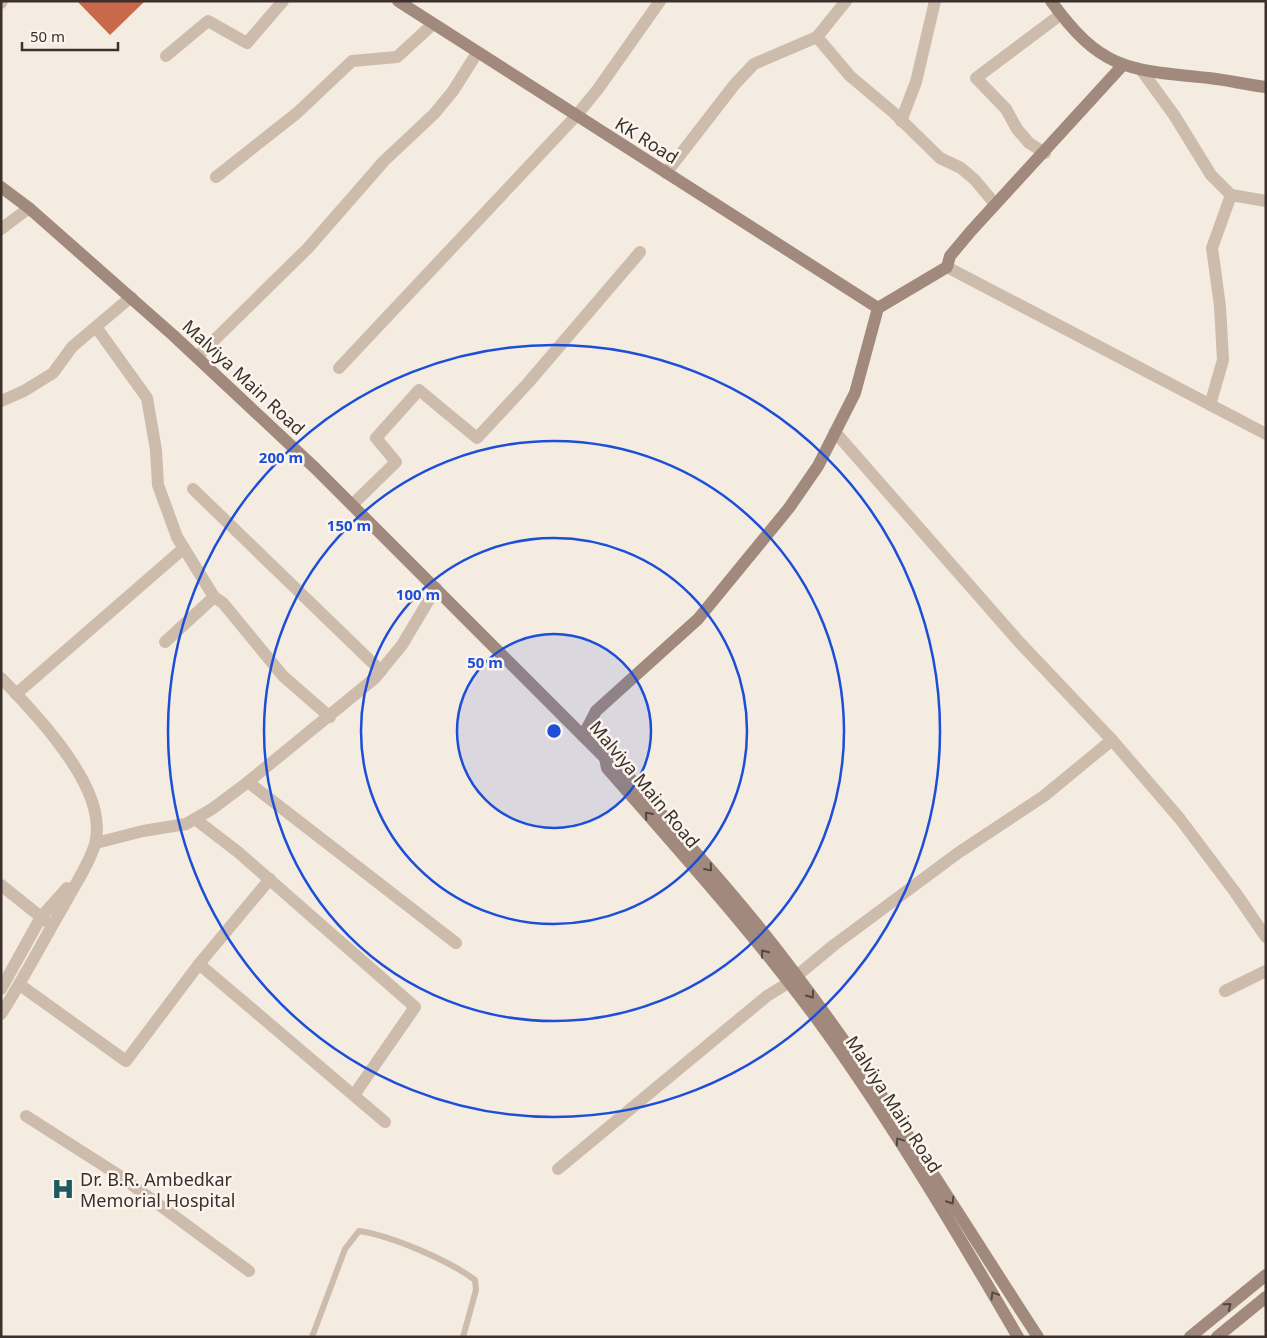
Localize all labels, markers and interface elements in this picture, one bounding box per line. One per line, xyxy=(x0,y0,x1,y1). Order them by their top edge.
scale bar xyxy=(22,20,119,52)
text: 50 m xyxy=(30,26,65,46)
street label: KK Road xyxy=(611,111,683,169)
street label: Malviya Main Road xyxy=(178,314,310,440)
text: 200 m xyxy=(259,447,303,467)
text: 150 m xyxy=(327,515,371,535)
text: 100 m xyxy=(396,584,440,604)
text: 50 m xyxy=(467,652,503,672)
street label: Malviya Main Road xyxy=(585,715,705,853)
centre of rings xyxy=(545,722,563,740)
one-way arrow xyxy=(645,812,654,821)
one-way arrow xyxy=(703,863,712,872)
one-way arrow xyxy=(761,949,770,959)
one-way arrow xyxy=(805,989,814,999)
street label: Malviya Main Road xyxy=(841,1031,947,1177)
one-way arrow xyxy=(896,1138,906,1147)
place label: Dr. B.R. Ambedkar Memorial Hospital xyxy=(80,1167,236,1212)
hospital icon: Dr. B.R. Ambedkar Memorial Hospital xyxy=(50,1176,76,1202)
one-way arrow xyxy=(945,1196,955,1205)
one-way arrow xyxy=(990,1291,1000,1300)
one-way arrow xyxy=(1222,1302,1231,1311)

